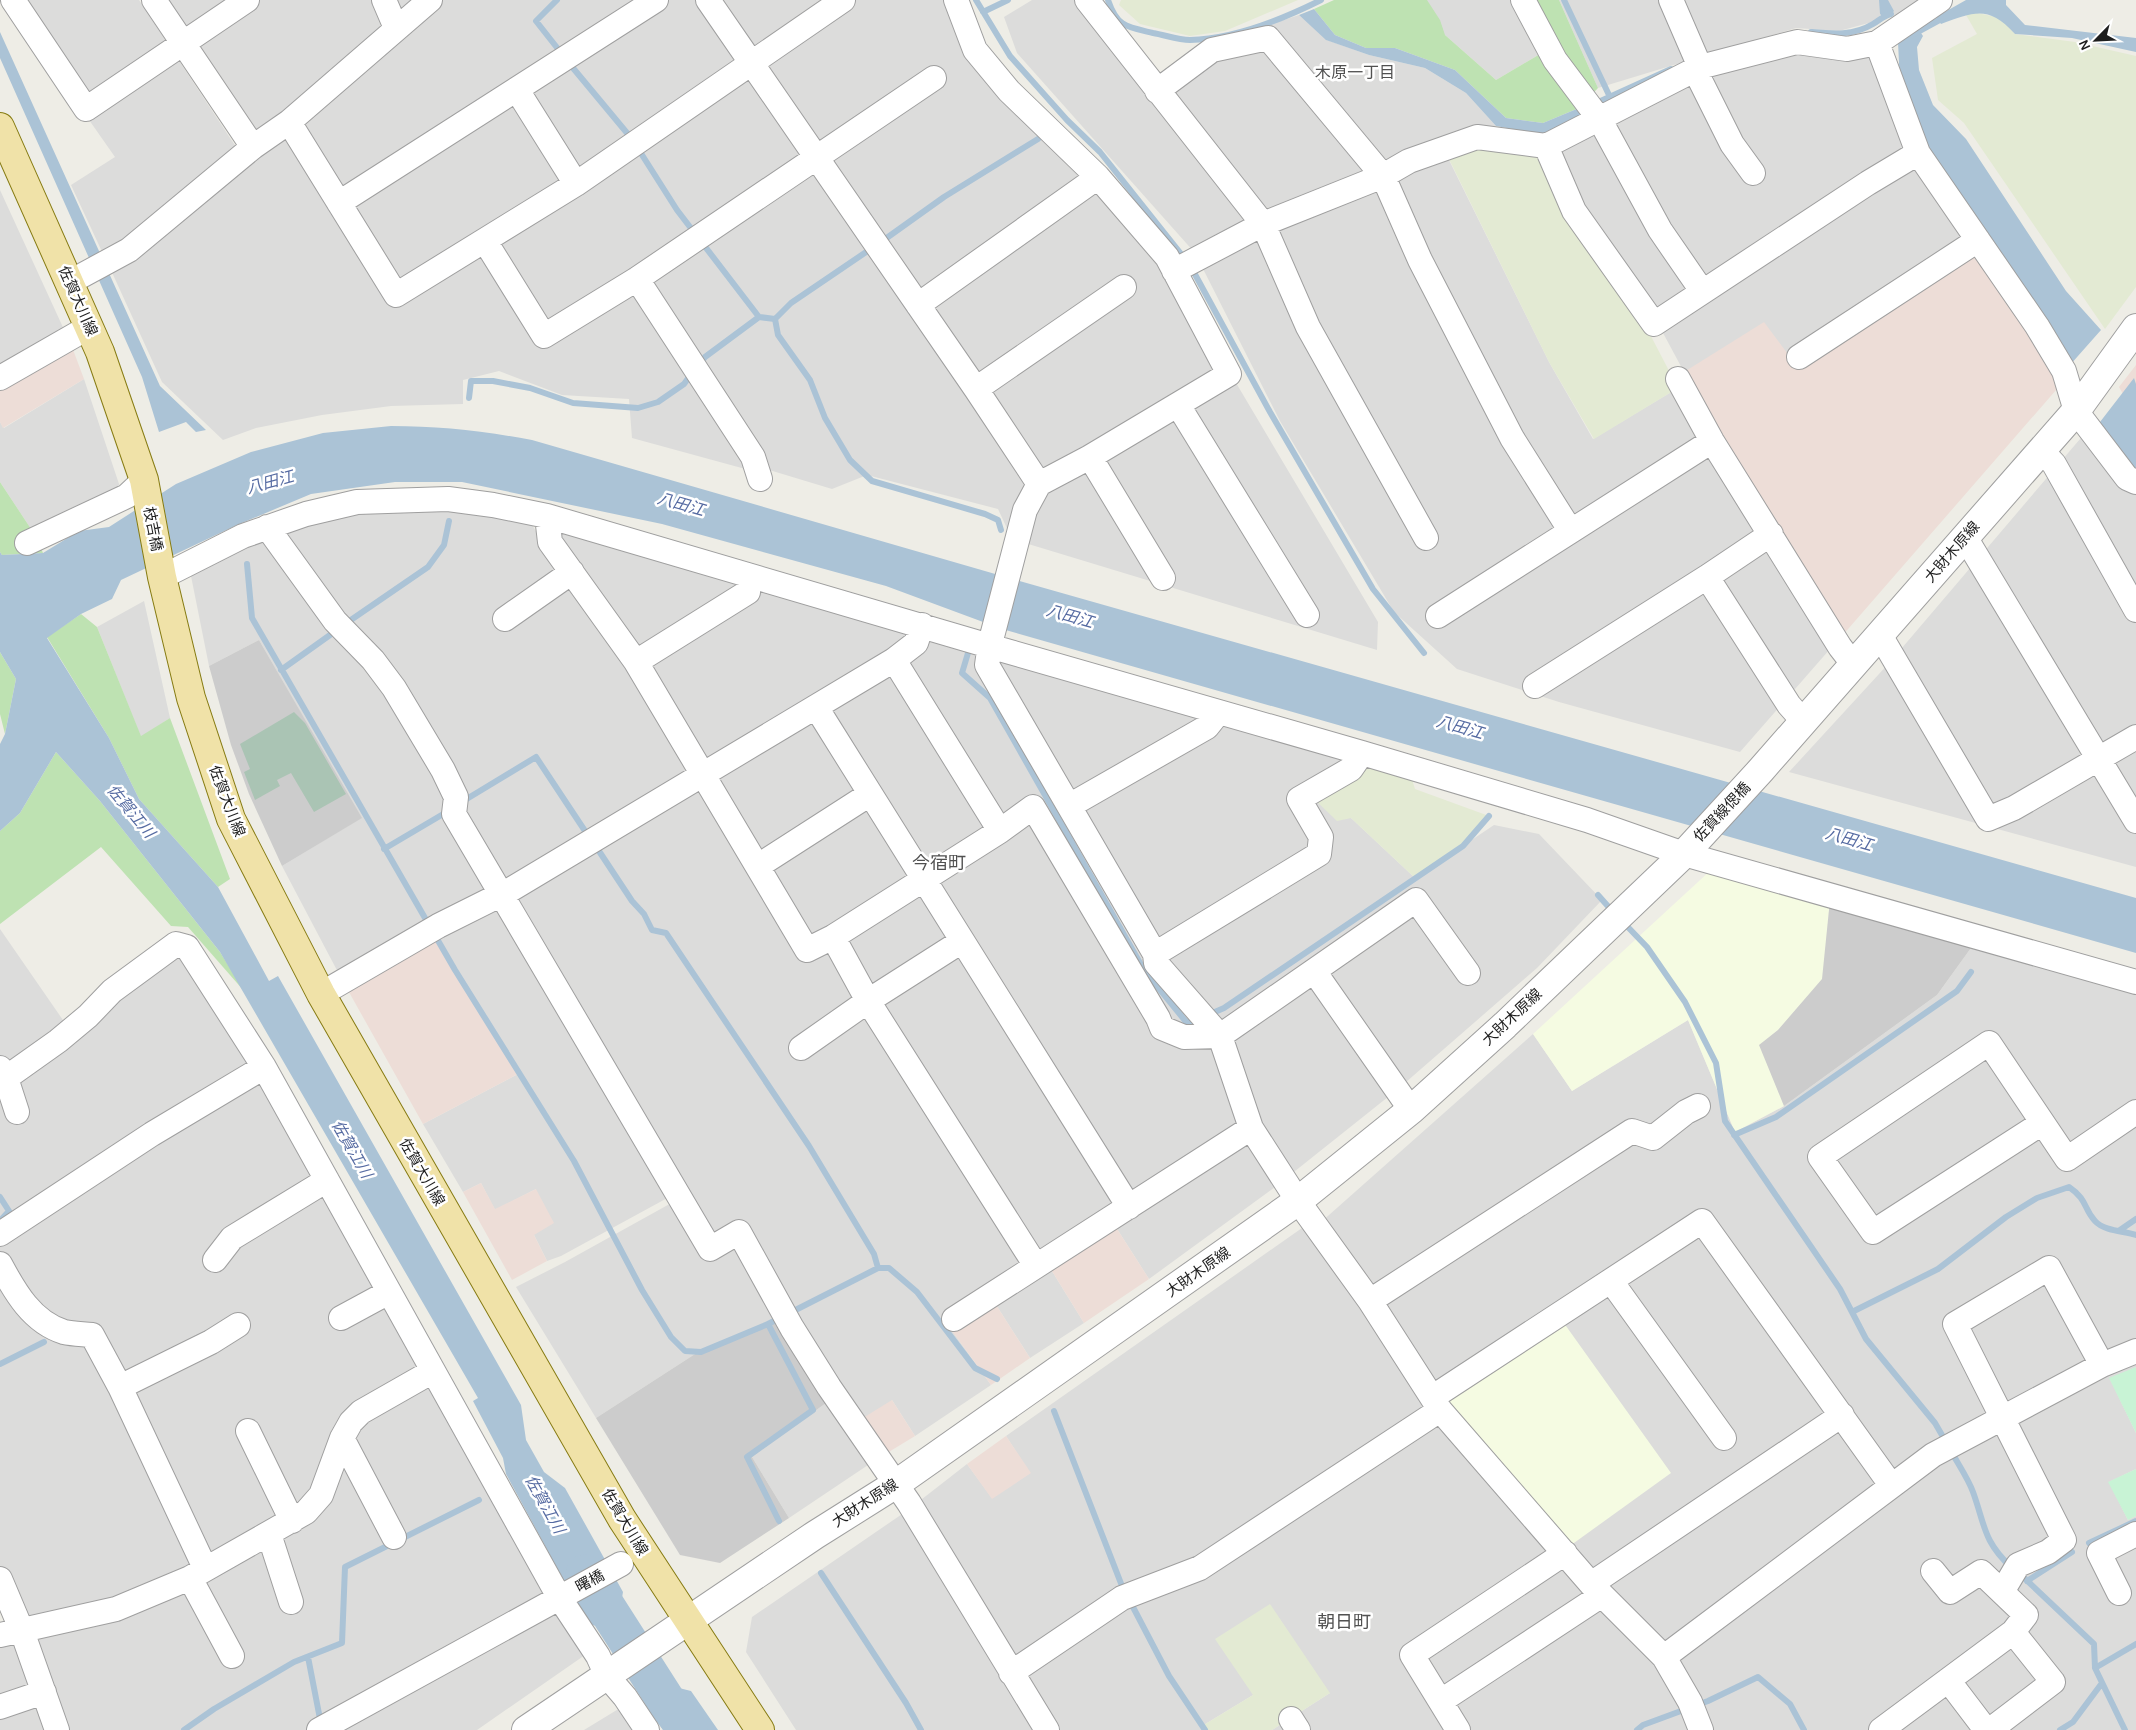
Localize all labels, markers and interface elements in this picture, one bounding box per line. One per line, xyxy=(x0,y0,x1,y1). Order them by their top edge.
north arrow xyxy=(2071,15,2121,65)
text: N xyxy=(2075,37,2094,53)
district label: 木原一丁目 xyxy=(1315,63,1395,82)
street label: 佐賀大川線 xyxy=(55,263,101,339)
water label: 八田江 xyxy=(244,466,298,497)
water label: 八田江 xyxy=(655,488,709,520)
street label: 枝吉橋 xyxy=(140,505,166,553)
street label: 大財木原線 xyxy=(1921,518,1983,586)
water label: 八田江 xyxy=(1044,600,1098,632)
water label: 八田江 xyxy=(1434,711,1488,743)
street label: 佐賀大川線 xyxy=(205,763,249,839)
street label: 佐賀線偲橋 xyxy=(1690,778,1754,846)
water label: 佐賀江川 xyxy=(103,780,160,843)
water label: 八田江 xyxy=(1823,823,1877,855)
district label: 今宿町 xyxy=(912,852,966,874)
street label: 大財木原線 xyxy=(1478,985,1546,1049)
water label: 佐賀江川 xyxy=(328,1117,377,1183)
street label: 佐賀大川線 xyxy=(395,1135,449,1209)
street label: 大財木原線 xyxy=(1162,1243,1234,1301)
water label: 佐賀江川 xyxy=(521,1471,570,1538)
street label: 大財木原線 xyxy=(829,1475,901,1531)
street label: 佐賀大川線 xyxy=(598,1485,652,1559)
street label: 曙橋 xyxy=(573,1566,607,1596)
district label: 朝日町 xyxy=(1317,1611,1371,1633)

